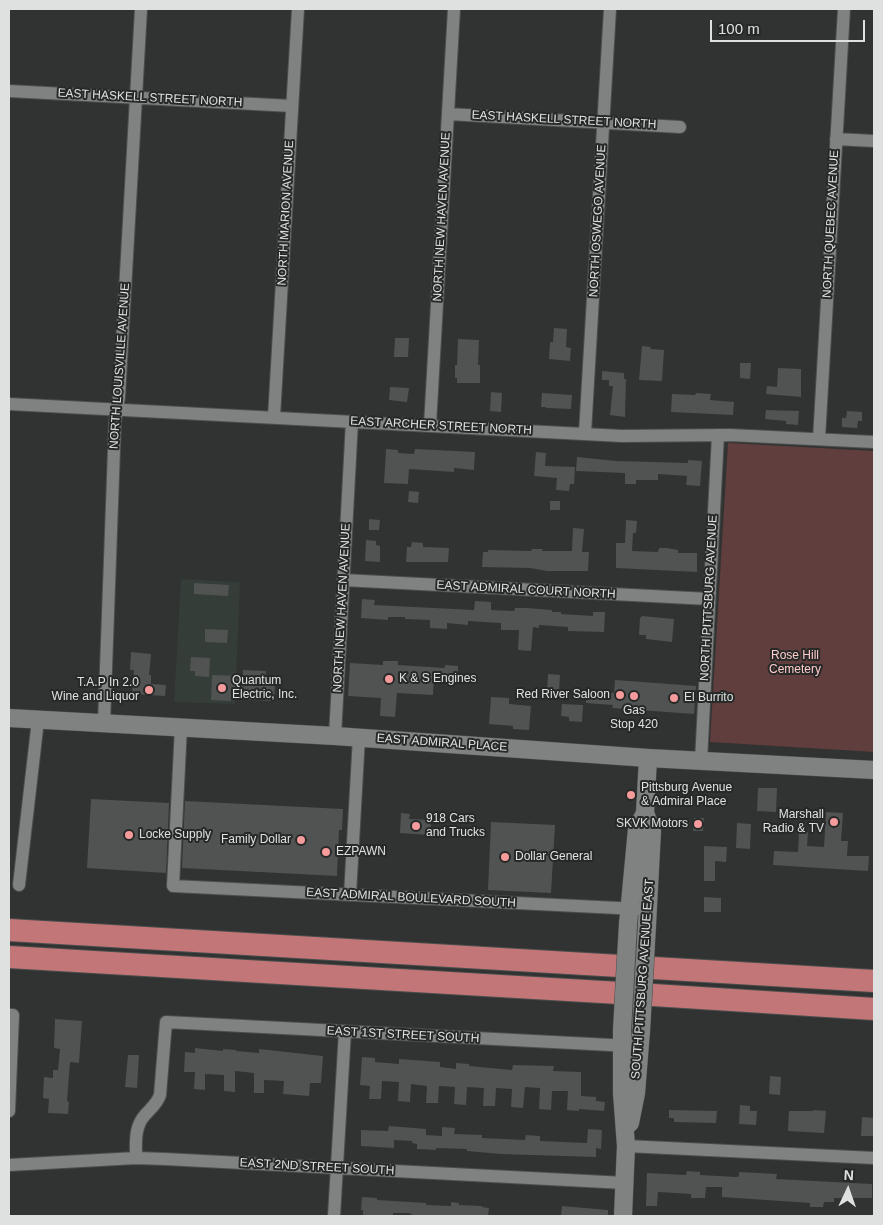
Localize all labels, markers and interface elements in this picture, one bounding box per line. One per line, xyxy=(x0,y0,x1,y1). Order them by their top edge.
scale bar xyxy=(713,10,868,42)
text: 100 m xyxy=(718,20,760,37)
street label: EAST HASKELL STREET NORTH xyxy=(57,86,243,110)
street label: EAST HASKELL STREET NORTH xyxy=(471,108,657,132)
street label: NORTH NEW HAVEN AVENUE xyxy=(430,132,454,302)
street label: NORTH MARION AVENUE xyxy=(275,140,297,286)
street label: NORTH OSWEGO AVENUE xyxy=(587,144,609,298)
street label: NORTH QUEBEC AVENUE xyxy=(820,150,842,298)
street label: NORTH LOUISVILLE AVENUE xyxy=(107,283,133,449)
street label: EAST ARCHER STREET NORTH xyxy=(350,414,532,438)
street label: NORTH PITTSBURG AVENUE xyxy=(697,515,721,681)
street label: NORTH NEW HAVEN AVENUE xyxy=(330,523,354,693)
street label: EAST ADMIRAL COURT NORTH xyxy=(436,578,616,602)
park label: Rose Hill Cemetery xyxy=(769,649,821,677)
place label: K & S Engines xyxy=(399,672,476,686)
marker: K & S Engines xyxy=(383,673,395,685)
place label: Quantum Electric, Inc. xyxy=(232,674,297,702)
place label: T.A.P In 2.0 Wine and Liquor xyxy=(52,676,139,704)
marker: Quantum Electric, Inc. xyxy=(216,682,228,694)
marker: T.A.P In 2.0 Wine and Liquor xyxy=(143,684,155,696)
place label: Red River Saloon xyxy=(516,688,610,702)
marker: Red River Saloon xyxy=(614,689,626,701)
marker: Gas Stop 420 xyxy=(628,690,640,702)
place label: El Burrito xyxy=(684,691,733,705)
marker: El Burrito xyxy=(668,692,680,704)
place label: Gas Stop 420 xyxy=(610,704,658,732)
street label: EAST ADMIRAL PLACE xyxy=(376,731,508,755)
place label: Pittsburg Avenue & Admiral Place xyxy=(641,781,732,809)
marker: Pittsburg Avenue & Admiral Place xyxy=(625,789,637,801)
place label: Marshall Radio & TV xyxy=(763,808,824,836)
place label: 918 Cars and Trucks xyxy=(426,812,485,840)
marker: Marshall Radio & TV xyxy=(828,816,840,828)
place label: SKVK Motors xyxy=(616,817,688,831)
marker: SKVK Motors xyxy=(692,818,704,830)
marker: 918 Cars and Trucks xyxy=(410,820,422,832)
place label: Locke Supply xyxy=(139,828,211,842)
marker: Locke Supply xyxy=(123,829,135,841)
place label: Family Dollar xyxy=(221,833,291,847)
marker: Family Dollar xyxy=(295,834,307,846)
place label: EZPAWN xyxy=(336,845,386,859)
marker: EZPAWN xyxy=(320,846,332,858)
place label: Dollar General xyxy=(515,850,592,864)
marker: Dollar General xyxy=(499,851,511,863)
street label: SOUTH PITTSBURG AVENUE EAST xyxy=(629,879,657,1079)
street label: EAST ADMIRAL BOULEVARD SOUTH xyxy=(306,885,516,911)
street label: EAST 1ST STREET SOUTH xyxy=(326,1024,480,1046)
street label: EAST 2ND STREET SOUTH xyxy=(239,1156,395,1178)
north arrow xyxy=(823,1165,873,1215)
text: N xyxy=(843,1167,854,1183)

